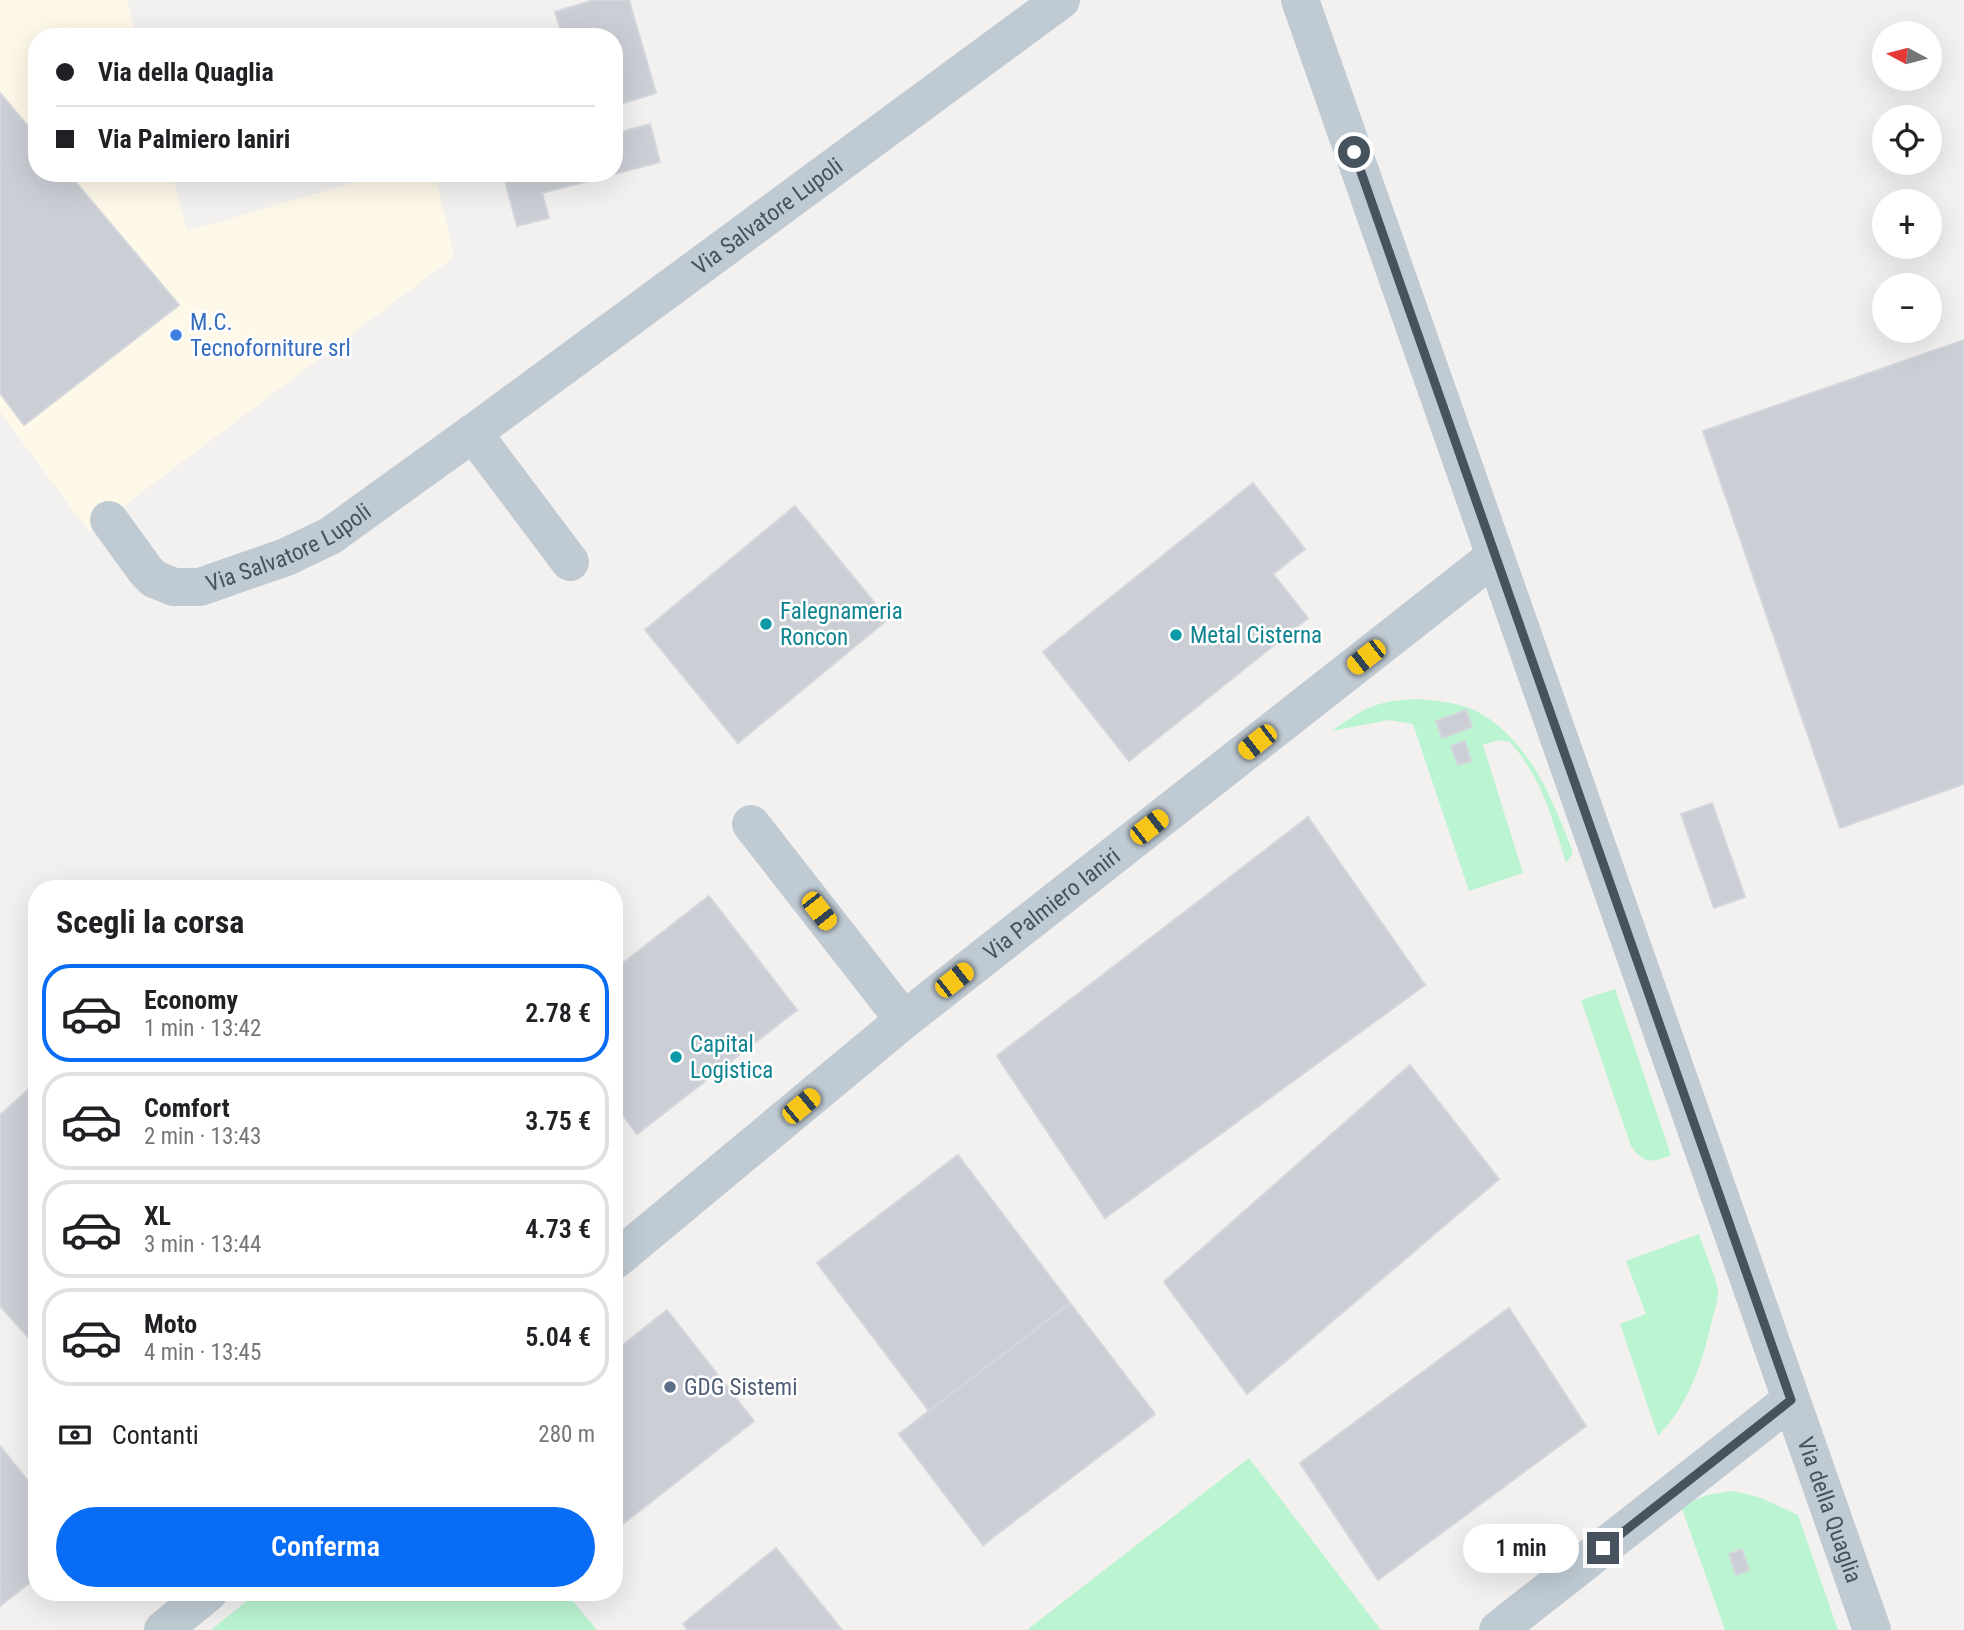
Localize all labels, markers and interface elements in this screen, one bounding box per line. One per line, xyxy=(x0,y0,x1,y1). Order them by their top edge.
north arrow xyxy=(1872,21,1942,91)
map controls xyxy=(1872,21,1942,343)
text: Via della Quaglia xyxy=(98,57,274,87)
button: locate xyxy=(1872,105,1942,175)
text: Via Palmiero Ianiri xyxy=(98,124,290,154)
route start xyxy=(1338,136,1370,168)
street label: Via Salvatore Lupoli xyxy=(687,153,848,281)
button: + xyxy=(1872,189,1942,259)
button: − xyxy=(1872,273,1942,343)
place label: M.C. Tecnoforniture srl xyxy=(190,309,351,362)
marker: M.C. Tecnoforniture srl xyxy=(168,327,184,343)
street label: Via Salvatore Lupoli xyxy=(203,498,376,598)
place label: Falegnameria Roncon xyxy=(780,598,903,651)
marker: Falegnameria Roncon xyxy=(758,616,774,632)
place label: Metal Cisterna xyxy=(1190,622,1322,649)
marker: Metal Cisterna xyxy=(1168,627,1184,643)
car xyxy=(1343,636,1390,678)
car xyxy=(1234,721,1281,763)
car xyxy=(1126,806,1173,848)
street label: Via Palmiero Ianiri xyxy=(979,842,1126,966)
car xyxy=(798,888,841,934)
text: Scegli la corsa xyxy=(56,903,244,941)
car xyxy=(931,959,978,1001)
icon: car xyxy=(60,982,123,1045)
text: Economy xyxy=(144,985,238,1015)
text: 2.78 € xyxy=(525,998,591,1028)
text: 1 min · 13:42 xyxy=(144,1015,261,1042)
place label: Capital Logistica xyxy=(690,1031,773,1084)
marker: Capital Logistica xyxy=(668,1049,684,1065)
car xyxy=(779,1084,824,1128)
icon: car xyxy=(60,1090,123,1153)
text: Comfort xyxy=(144,1093,230,1123)
text: 3.75 € xyxy=(525,1106,591,1136)
text: 2 min · 13:43 xyxy=(144,1123,261,1150)
icon: car xyxy=(60,1198,123,1261)
text: XL xyxy=(144,1201,171,1231)
text: 4.73 € xyxy=(525,1214,591,1244)
text: 3 min · 13:44 xyxy=(144,1231,261,1258)
icon: car xyxy=(60,1306,123,1369)
text: Moto xyxy=(144,1309,197,1339)
text: 5.04 € xyxy=(525,1322,591,1352)
text: 4 min · 13:45 xyxy=(144,1339,261,1366)
place label: GDG Sistemi xyxy=(684,1374,797,1401)
marker: GDG Sistemi xyxy=(662,1379,678,1395)
icon: cash xyxy=(56,1416,94,1454)
text: Contanti xyxy=(112,1420,199,1450)
text: 280 m xyxy=(538,1421,595,1448)
street label: Via della Quaglia xyxy=(1791,1433,1867,1586)
button: Conferma xyxy=(56,1507,595,1587)
callout: 1 min xyxy=(1463,1524,1578,1572)
route end xyxy=(1587,1532,1619,1564)
text: 1 min xyxy=(1496,1535,1546,1562)

